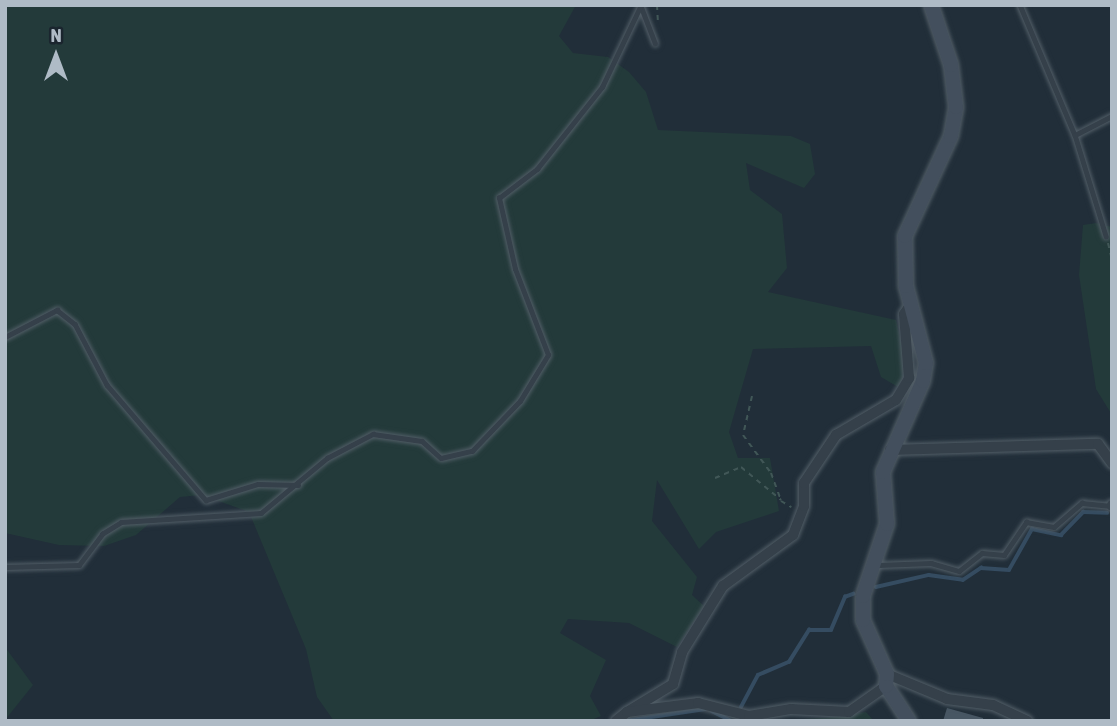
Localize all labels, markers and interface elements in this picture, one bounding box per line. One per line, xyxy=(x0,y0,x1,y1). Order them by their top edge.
north arrow xyxy=(21,21,91,91)
text: N xyxy=(50,24,62,46)

